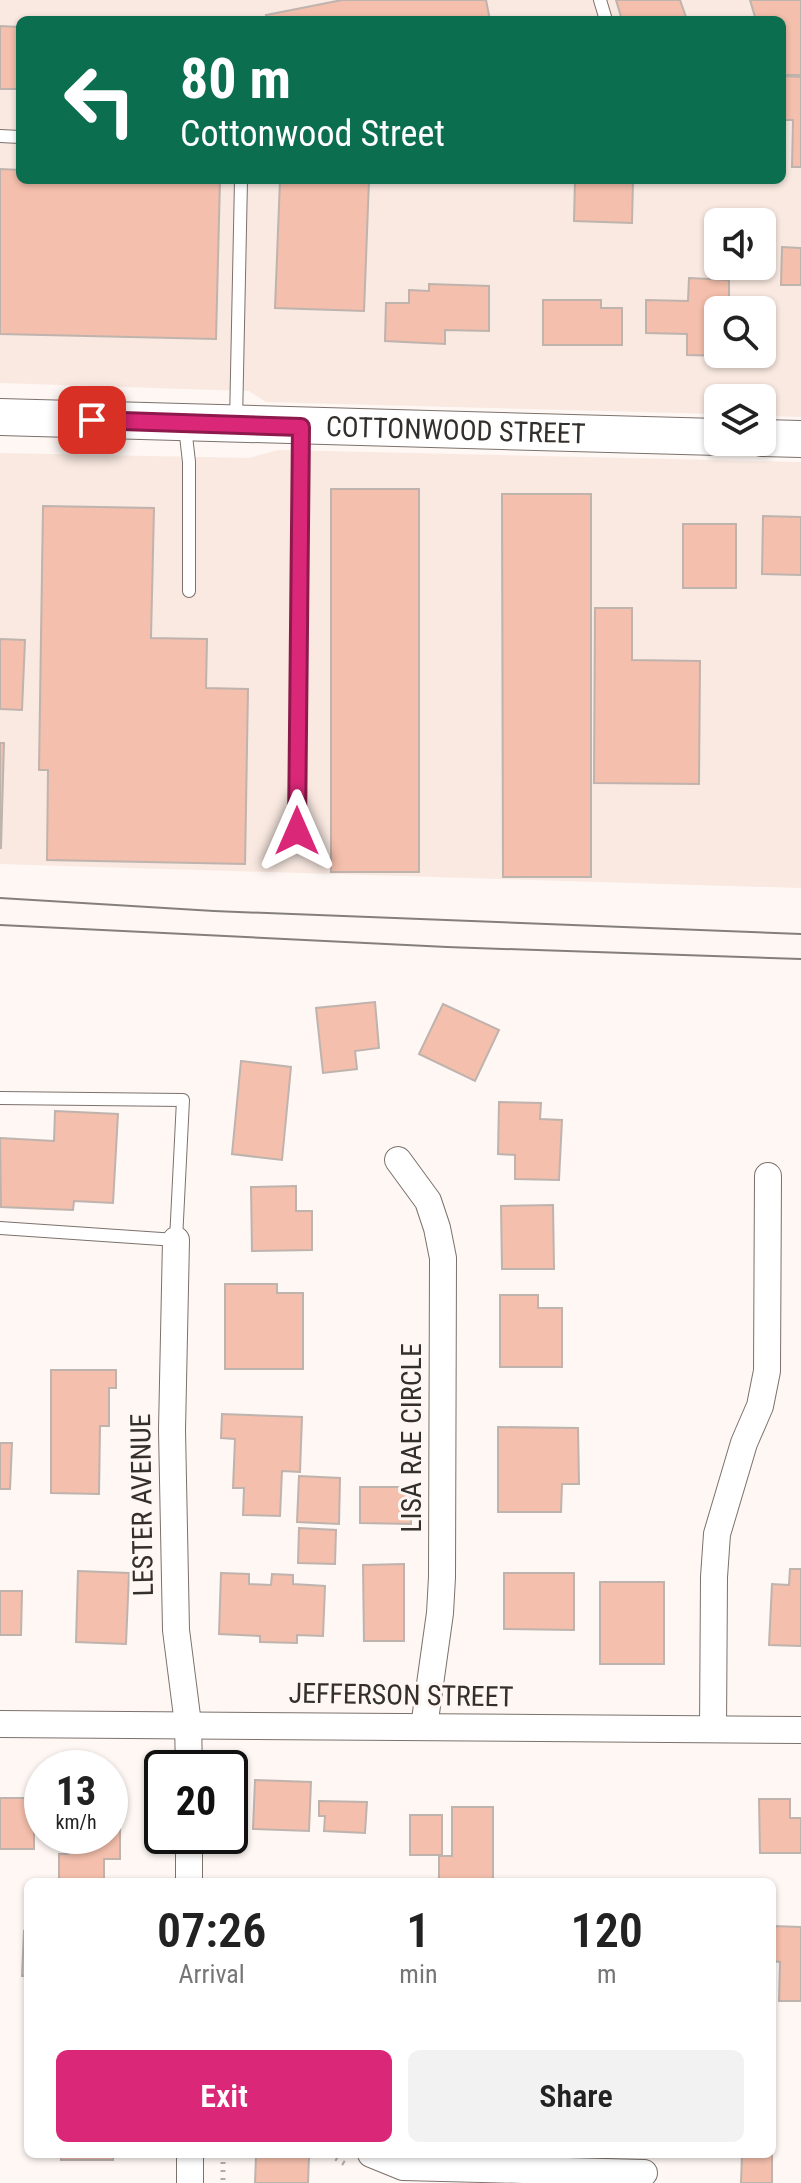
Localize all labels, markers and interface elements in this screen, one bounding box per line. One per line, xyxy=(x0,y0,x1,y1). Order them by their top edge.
text: 80 m xyxy=(180,46,291,112)
icon: left xyxy=(48,48,152,152)
text: Cottonwood Street xyxy=(180,113,445,155)
map controls xyxy=(704,208,776,456)
button: sound xyxy=(704,208,776,280)
button: search xyxy=(704,296,776,368)
button: layers xyxy=(704,384,776,456)
pin xyxy=(58,386,126,454)
icon: arrive xyxy=(70,398,114,442)
street label: COTTONWOOD STREET xyxy=(326,410,586,450)
position arrow xyxy=(255,789,339,873)
street label: LISA RAE CIRCLE xyxy=(395,1343,428,1533)
street label: LESTER AVENUE xyxy=(124,1413,160,1597)
street label: JEFFERSON STREET xyxy=(288,1677,514,1713)
speed limit sign: 20 xyxy=(144,1750,248,1854)
text: 13 xyxy=(56,1768,96,1815)
text: km/h xyxy=(55,1810,97,1834)
text: 07:26 xyxy=(157,1902,266,1959)
text: 1 xyxy=(406,1902,430,1959)
text: 120 xyxy=(571,1902,643,1959)
text: Arrival xyxy=(179,1959,245,1989)
text: min xyxy=(399,1959,437,1989)
text: m xyxy=(597,1959,617,1989)
button: Exit xyxy=(56,2050,392,2142)
button: Share xyxy=(408,2050,744,2142)

